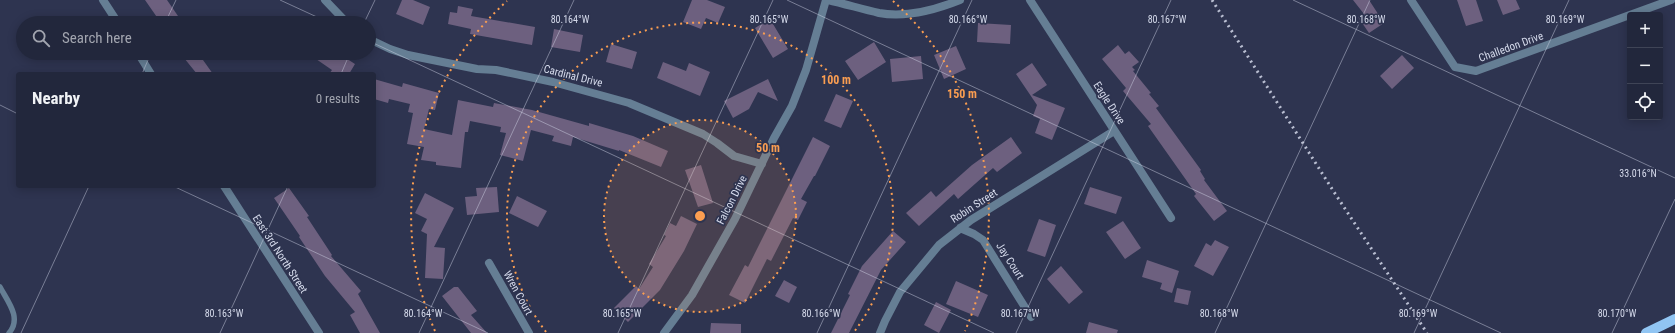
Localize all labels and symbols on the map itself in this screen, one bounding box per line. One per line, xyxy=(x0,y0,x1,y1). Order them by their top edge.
text: 80.164°W xyxy=(551,14,590,25)
text: 80.165°W xyxy=(750,14,789,25)
text: 80.166°W xyxy=(949,14,988,25)
text: 80.167°W xyxy=(1148,14,1187,25)
text: 80.168°W xyxy=(1347,14,1386,25)
text: 80.169°W xyxy=(1546,14,1585,25)
street label: Challedon Drive xyxy=(1477,29,1545,65)
street label: Cardinal Drive xyxy=(542,62,604,90)
text: 100 m xyxy=(821,73,851,87)
street label: Eagle Drive xyxy=(1090,79,1128,127)
text: 150 m xyxy=(947,87,977,101)
text: 50 m xyxy=(756,141,780,155)
text: 33.016°N xyxy=(1619,168,1657,179)
street label: Falcon Drive xyxy=(714,173,750,227)
street label: Robin Street xyxy=(948,186,1000,226)
centre of rings xyxy=(693,209,707,223)
street label: East 3rd North Street xyxy=(250,212,310,296)
street label: Jay Court xyxy=(993,240,1027,282)
street label: Wren Court xyxy=(501,269,535,317)
text: 80.163°W xyxy=(205,308,244,319)
text: 80.164°W xyxy=(404,308,443,319)
text: 80.165°W xyxy=(603,308,642,319)
text: 80.166°W xyxy=(802,308,841,319)
text: 80.167°W xyxy=(1001,308,1040,319)
text: 80.168°W xyxy=(1200,308,1239,319)
text: 80.169°W xyxy=(1399,308,1438,319)
text: 80.170°W xyxy=(1598,308,1637,319)

